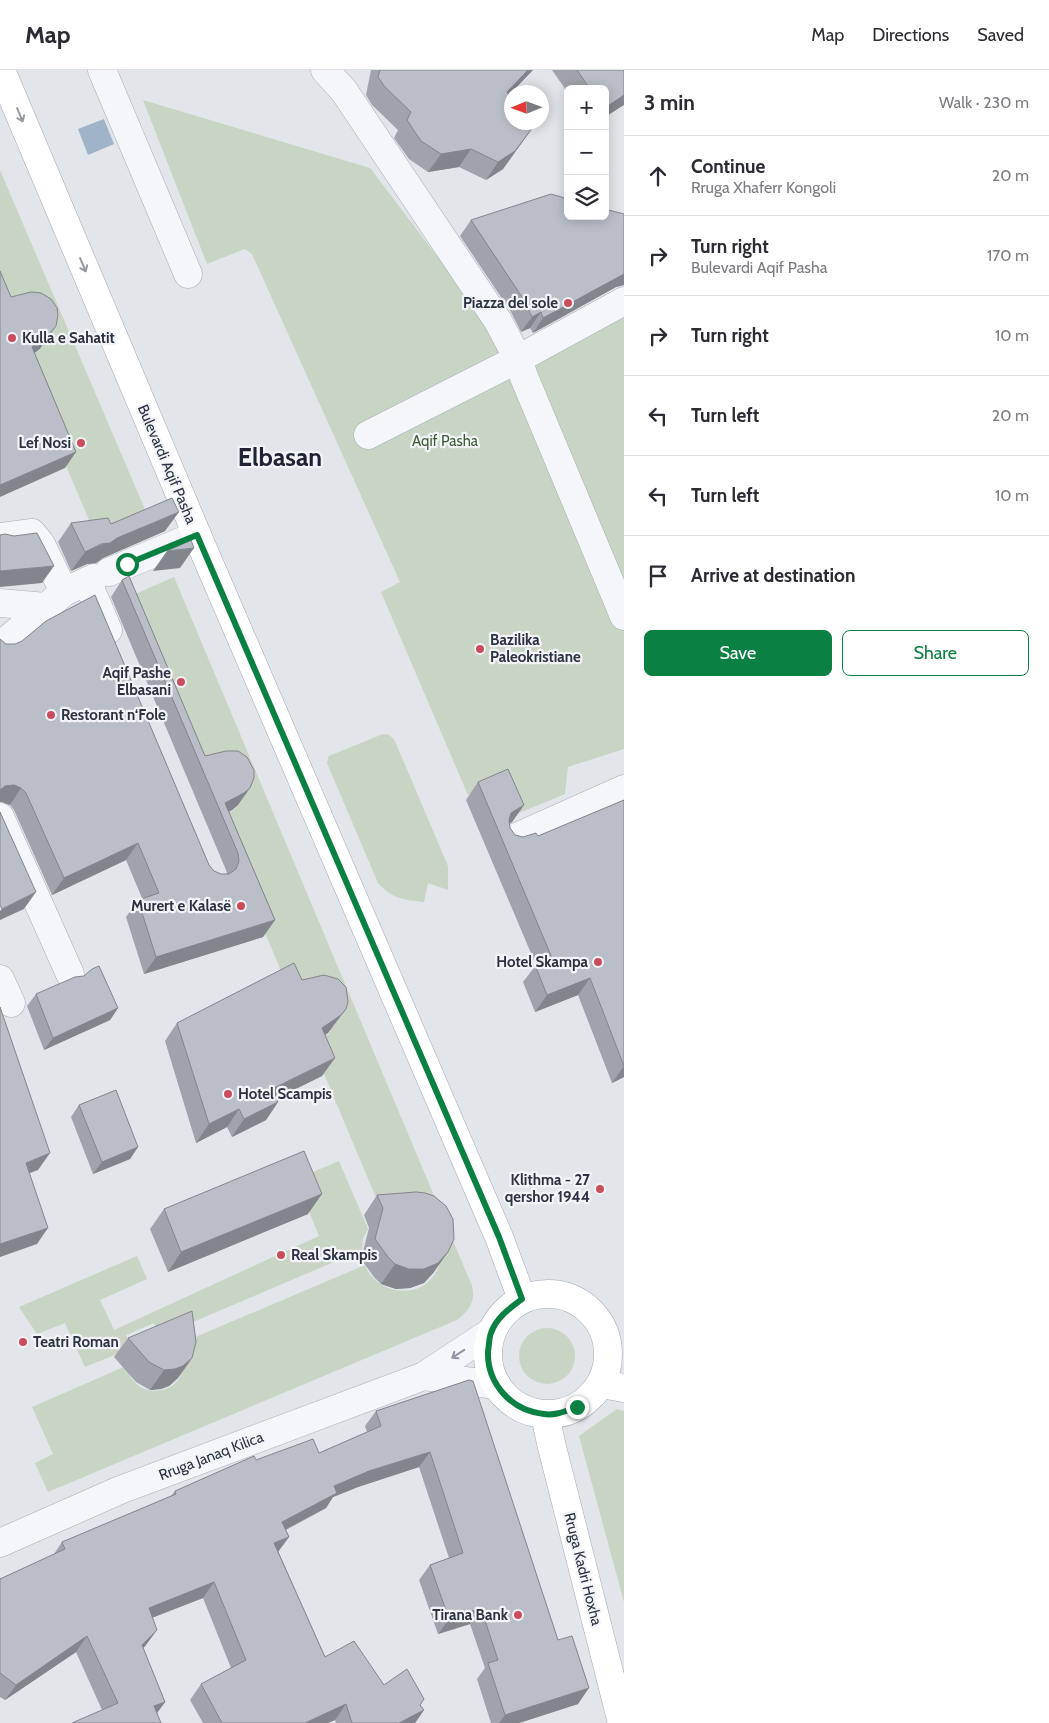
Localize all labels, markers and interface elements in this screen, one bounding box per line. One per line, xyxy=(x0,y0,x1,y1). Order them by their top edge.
text: Map xyxy=(25,20,71,49)
text: Map xyxy=(811,24,844,46)
text: Directions xyxy=(872,24,949,46)
text: Saved xyxy=(977,24,1024,46)
north arrow xyxy=(504,85,549,130)
map controls xyxy=(564,85,609,220)
button: + xyxy=(564,85,609,130)
text: 3 min xyxy=(644,90,695,115)
text: Walk · 230 m xyxy=(939,93,1029,112)
one-way arrow xyxy=(16,107,25,122)
button: − xyxy=(564,130,609,175)
text: Continue xyxy=(691,155,765,178)
icon: ahead xyxy=(644,162,672,190)
text: 20 m xyxy=(992,166,1029,185)
button: layers xyxy=(564,175,609,220)
text: Rruga Xhaferr Kongoli xyxy=(691,178,836,197)
text: Turn right xyxy=(691,235,769,258)
icon: right xyxy=(644,242,672,270)
text: 170 m xyxy=(987,246,1029,265)
one-way arrow xyxy=(79,257,89,272)
text: Bulevardi Aqif Pasha xyxy=(691,258,827,277)
place label: Piazza del sole xyxy=(463,294,558,312)
marker: Piazza del sole xyxy=(562,297,574,309)
icon: right xyxy=(644,322,672,350)
text: Turn right xyxy=(691,324,769,347)
text: 10 m xyxy=(995,326,1029,345)
place label: Kulla e Sahatit xyxy=(22,329,115,347)
marker: Kulla e Sahatit xyxy=(6,332,18,344)
street label: Bulevardi Aqif Pasha xyxy=(134,402,201,527)
icon: left xyxy=(644,402,672,430)
text: Turn left xyxy=(691,404,759,427)
text: 20 m xyxy=(992,406,1029,425)
park label: Aqif Pasha xyxy=(412,432,479,450)
place label: Lef Nosi xyxy=(19,434,71,452)
marker: Lef Nosi xyxy=(75,437,87,449)
district label: Elbasan xyxy=(238,442,322,472)
icon: left xyxy=(644,482,672,510)
text: Turn left xyxy=(691,484,759,507)
text: 10 m xyxy=(995,486,1029,505)
route start xyxy=(116,553,139,576)
icon: arrive xyxy=(644,562,672,590)
text: Arrive at destination xyxy=(691,564,855,587)
button: Save xyxy=(644,630,832,676)
button: Share xyxy=(842,630,1029,676)
place label: Bazilika Paleokristiane xyxy=(490,631,581,666)
marker: Bazilika Paleokristiane xyxy=(474,643,486,655)
place label: Aqif Pashe Elbasani xyxy=(103,664,171,699)
marker: Aqif Pashe Elbasani xyxy=(175,676,187,688)
place label: Restorant n‘Fole xyxy=(61,706,166,724)
marker: Restorant n‘Fole xyxy=(45,709,57,721)
place label: Murert e Kalasë xyxy=(131,897,231,915)
marker: Murert e Kalasë xyxy=(235,900,247,912)
place label: Hotel Skampa xyxy=(496,953,589,971)
marker: Hotel Skampa xyxy=(592,956,604,968)
place label: Hotel Scampis xyxy=(238,1085,332,1103)
marker: Hotel Scampis xyxy=(222,1088,234,1100)
place label: Klithma - 27 qershor 1944 xyxy=(505,1171,590,1206)
marker: Klithma - 27 qershor 1944 xyxy=(594,1183,606,1195)
place label: Real Skampis xyxy=(291,1246,377,1264)
marker: Real Skampis xyxy=(275,1249,287,1261)
place label: Teatri Roman xyxy=(33,1333,119,1351)
marker: Teatri Roman xyxy=(17,1336,29,1348)
one-way arrow xyxy=(451,1349,465,1359)
route end xyxy=(566,1396,589,1419)
street label: Rruga Janaq Kilica xyxy=(156,1428,267,1484)
street label: Rruga Kadri Hoxha xyxy=(560,1511,606,1628)
place label: Tirana Bank xyxy=(432,1606,509,1624)
marker: Tirana Bank xyxy=(512,1609,524,1621)

